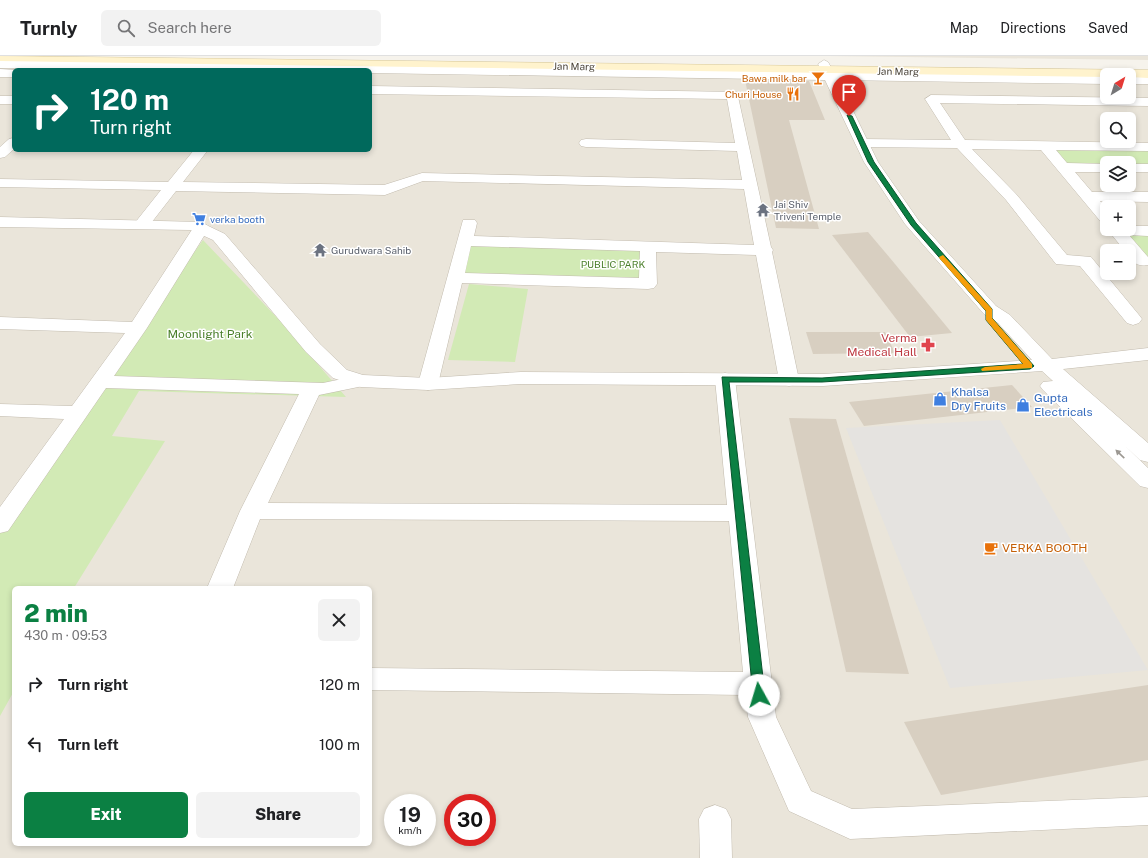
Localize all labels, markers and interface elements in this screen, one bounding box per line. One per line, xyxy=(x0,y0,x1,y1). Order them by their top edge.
search box xyxy=(101,10,381,46)
text: Turnly xyxy=(20,17,77,39)
icon: search xyxy=(115,17,137,39)
text: Search here xyxy=(147,19,232,36)
text: Map xyxy=(950,20,978,36)
text: Directions xyxy=(1000,20,1066,36)
text: Saved xyxy=(1088,20,1128,36)
street label: Jan Marg xyxy=(553,60,595,72)
street label: Jan Marg xyxy=(877,65,919,77)
north arrow xyxy=(1100,68,1136,104)
map controls xyxy=(1100,68,1136,280)
bar icon: Bawa milk bar xyxy=(810,70,826,86)
place label: Bawa milk bar xyxy=(742,72,807,84)
pin xyxy=(832,75,866,116)
icon: arrive xyxy=(838,81,860,103)
text: 120 m xyxy=(90,83,169,116)
icon: right xyxy=(24,84,76,136)
restaurant icon: Churi House xyxy=(785,86,801,102)
place label: Churi House xyxy=(725,88,782,100)
button: search xyxy=(1100,112,1136,148)
text: Turn right xyxy=(90,117,172,138)
button: layers xyxy=(1100,156,1136,192)
place label: Jai Shiv Triveni Temple xyxy=(774,198,842,222)
button: + xyxy=(1100,200,1136,236)
temple icon: Jai Shiv Triveni Temple xyxy=(755,202,771,218)
supermarket icon: verka booth xyxy=(191,211,207,227)
place label: verka booth xyxy=(210,213,265,225)
temple icon: Gurudwara Sahib xyxy=(312,242,328,258)
place label: Gurudwara Sahib xyxy=(331,244,411,256)
button: − xyxy=(1100,244,1136,280)
park label: PUBLIC PARK xyxy=(581,258,645,270)
park label: Moonlight Park xyxy=(168,327,253,341)
place label: Verma Medical Hall xyxy=(847,331,917,359)
pharmacy icon: Verma Medical Hall xyxy=(920,337,936,353)
place label: Khalsa Dry Fruits xyxy=(951,385,1006,413)
shop icon: Khalsa Dry Fruits xyxy=(932,391,948,407)
place label: Gupta Electricals xyxy=(1034,391,1093,419)
shop icon: Gupta Electricals xyxy=(1015,397,1031,413)
one-way arrow xyxy=(1115,449,1125,459)
cafe icon: VERKA BOOTH xyxy=(983,540,999,556)
place label: VERKA BOOTH xyxy=(1002,541,1088,555)
text: 2 min xyxy=(24,599,88,627)
button: close xyxy=(318,599,360,641)
text: 430 m · 09:53 xyxy=(24,628,107,643)
icon: right xyxy=(24,673,46,695)
position arrow xyxy=(738,674,780,716)
text: Turn right xyxy=(58,676,128,693)
text: 120 m xyxy=(319,676,360,693)
icon: left xyxy=(24,733,46,755)
text: Turn left xyxy=(58,736,119,753)
text: 100 m xyxy=(319,736,360,753)
button: Exit xyxy=(24,792,188,838)
button: Share xyxy=(196,792,360,838)
speed limit sign: 30 xyxy=(444,794,496,846)
text: 19 xyxy=(399,803,421,827)
text: km/h xyxy=(398,824,422,836)

